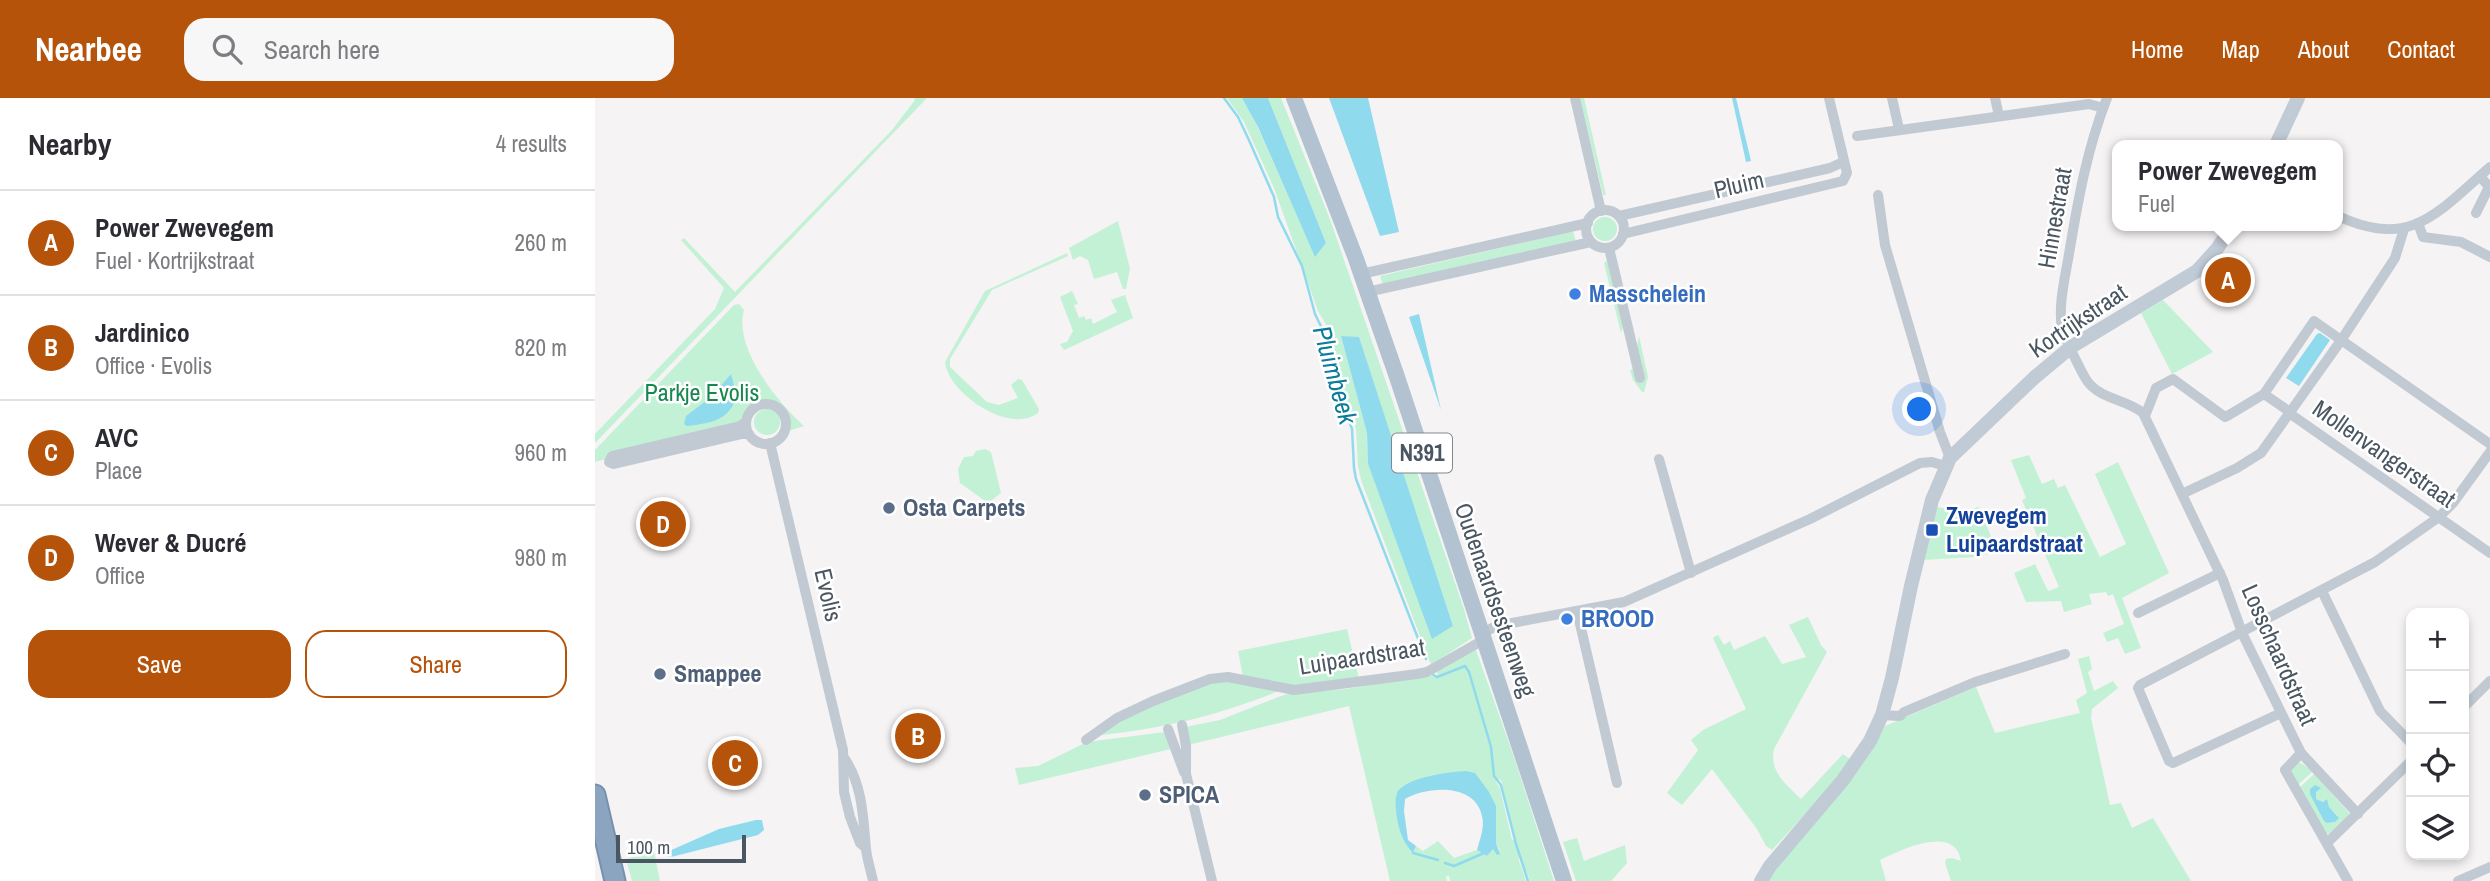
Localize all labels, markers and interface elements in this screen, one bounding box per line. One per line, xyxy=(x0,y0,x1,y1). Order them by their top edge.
search box xyxy=(184,18,674,81)
text: Nearbee xyxy=(35,27,142,71)
icon: search xyxy=(208,30,246,68)
text: Search here xyxy=(264,32,380,67)
text: Home xyxy=(2131,33,2183,65)
text: Map xyxy=(2221,33,2260,65)
text: About xyxy=(2298,33,2349,65)
text: Contact xyxy=(2387,33,2455,65)
text: Nearby xyxy=(28,124,111,164)
text: 4 results xyxy=(496,128,567,159)
popup xyxy=(2112,140,2343,231)
text: Power Zwevegem xyxy=(2138,153,2317,188)
street label: Pluim xyxy=(1711,163,1767,205)
street label: Hinnestraat xyxy=(2029,164,2079,271)
text: Fuel xyxy=(2138,188,2175,219)
text: Power Zwevegem xyxy=(95,210,274,245)
text: A xyxy=(44,227,58,258)
text: 260 m xyxy=(515,227,567,258)
text: Fuel · Kortrijkstraat xyxy=(95,245,254,276)
pin: A xyxy=(2205,254,2251,306)
street label: Kortrijkstraat xyxy=(2022,275,2133,365)
place label: Masschelein xyxy=(1589,277,1706,309)
marker: Masschelein xyxy=(1567,286,1583,302)
text: Jardinico xyxy=(95,315,190,350)
water label: Pluimbeek xyxy=(1305,322,1367,429)
text: B xyxy=(44,332,58,363)
text: 820 m xyxy=(515,332,567,363)
text: Office · Evolis xyxy=(95,350,212,381)
park label: Parkje Evolis xyxy=(645,376,759,408)
your location xyxy=(1902,392,1936,426)
street label: Mollenvangerstraat xyxy=(2307,392,2463,515)
text: AVC xyxy=(95,420,138,455)
road number: N391 xyxy=(1392,434,1452,472)
text: C xyxy=(44,437,58,468)
text: 960 m xyxy=(515,437,567,468)
text: Place xyxy=(95,455,142,486)
place label: Osta Carpets xyxy=(903,491,1026,523)
pin: D xyxy=(640,498,686,550)
street label: Oudenaardsesteenweg xyxy=(1448,498,1544,701)
place label: Zwevegem Luipaardstraat xyxy=(1946,499,2083,559)
marker: Osta Carpets xyxy=(881,500,897,516)
marker: Zwevegem Luipaardstraat xyxy=(1924,522,1940,538)
text: Wever & Ducré xyxy=(95,525,246,560)
text: D xyxy=(44,542,58,573)
text: 980 m xyxy=(515,542,567,573)
text: Office xyxy=(95,560,145,591)
street label: Evolis xyxy=(807,565,851,624)
street label: Losschaardstraat xyxy=(2235,579,2325,731)
place label: BROOD xyxy=(1581,602,1654,634)
map controls xyxy=(2406,608,2469,860)
button: + xyxy=(2406,608,2469,671)
marker: BROOD xyxy=(1559,611,1575,627)
button: Save xyxy=(28,630,291,698)
button: Share xyxy=(305,630,567,698)
street label: Luipaardstraat xyxy=(1297,630,1428,682)
place label: Smappee xyxy=(674,657,762,689)
marker: Smappee xyxy=(652,666,668,682)
button: − xyxy=(2406,671,2469,734)
pin: B xyxy=(895,710,941,762)
button: locate xyxy=(2406,734,2469,797)
pin: C xyxy=(712,737,758,789)
place label: SPICA xyxy=(1159,778,1220,810)
marker: SPICA xyxy=(1137,787,1153,803)
button: layers xyxy=(2406,797,2469,860)
scale bar xyxy=(616,832,745,864)
text: 100 m xyxy=(627,834,670,860)

